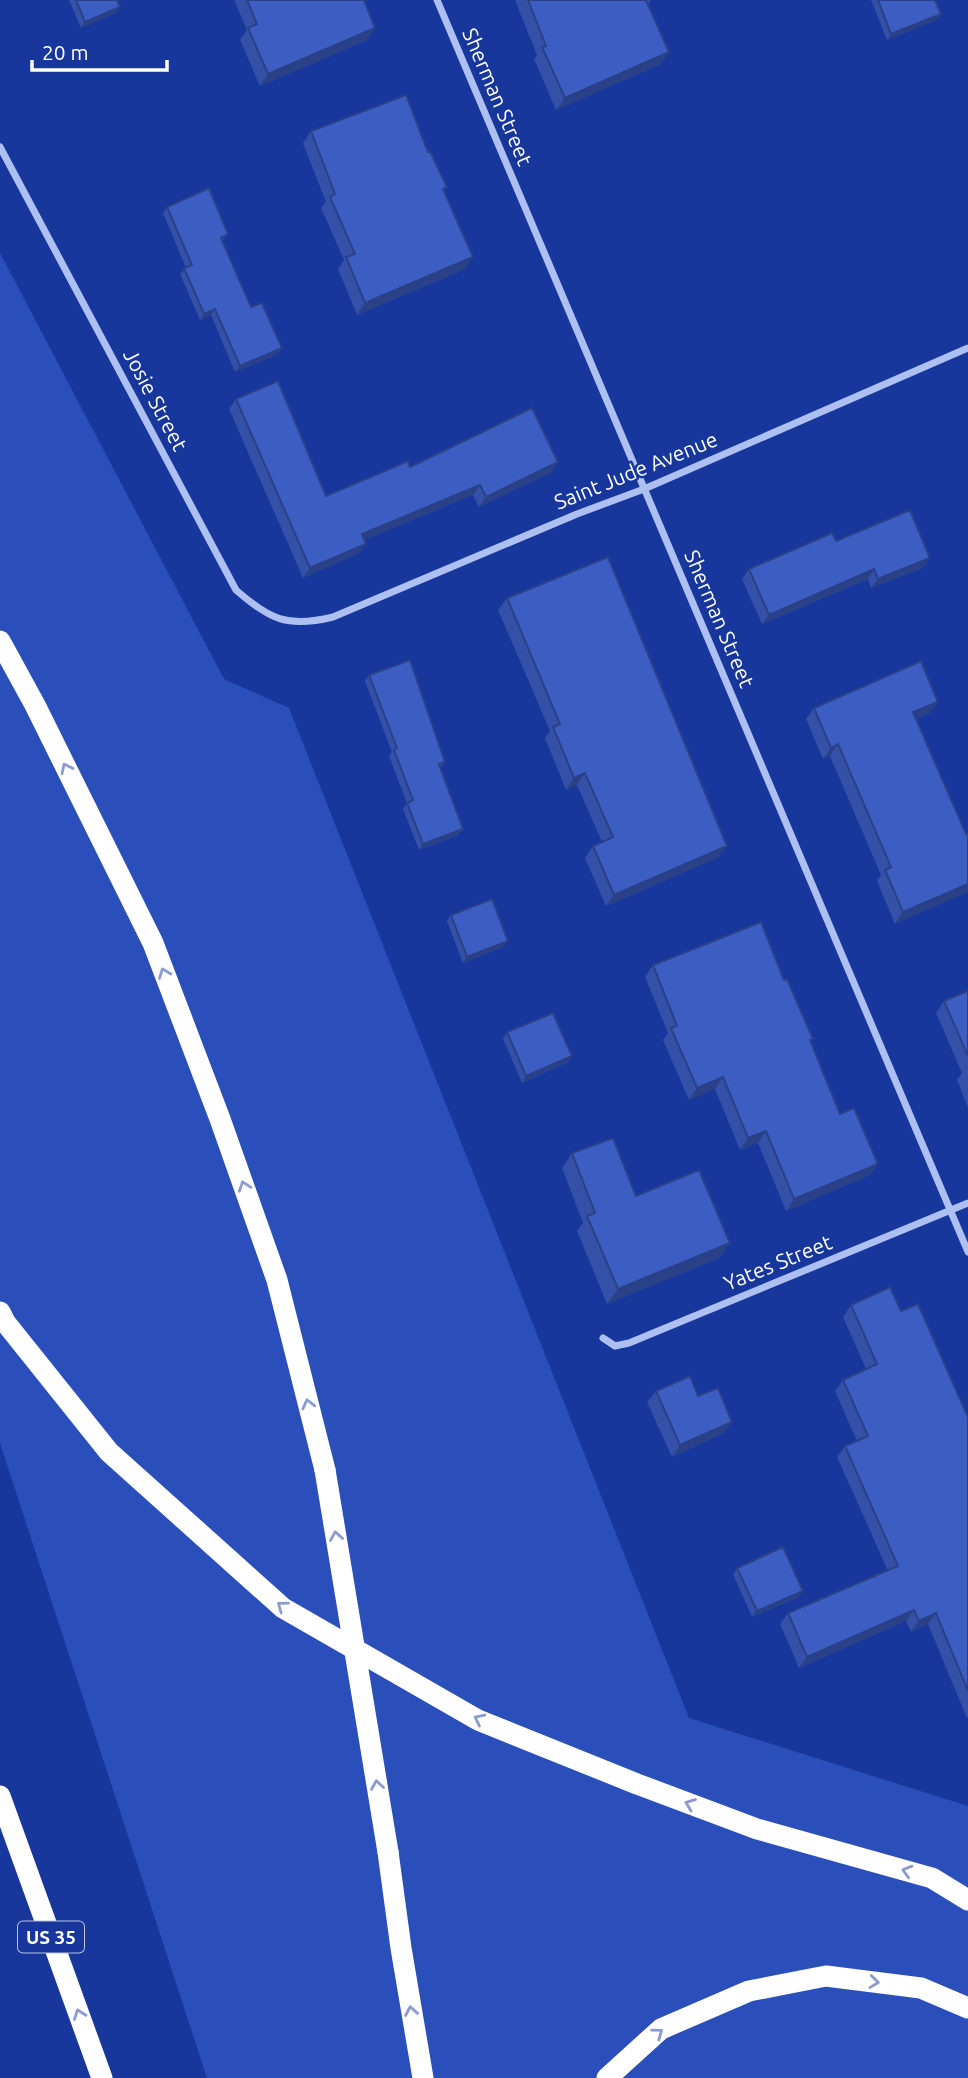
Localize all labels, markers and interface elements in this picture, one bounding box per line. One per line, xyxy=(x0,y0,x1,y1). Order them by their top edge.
street label: Sherman Street xyxy=(458,24,538,169)
scale bar xyxy=(32,28,166,72)
text: 20 m xyxy=(42,40,89,64)
street label: Josie Street xyxy=(119,345,193,455)
street label: Saint Jude Avenue xyxy=(551,426,721,514)
street label: Sherman Street xyxy=(680,546,760,691)
one-way arrow xyxy=(61,763,75,775)
one-way arrow xyxy=(159,968,173,980)
one-way arrow xyxy=(238,1181,252,1193)
street label: Yates Street xyxy=(720,1229,835,1295)
one-way arrow xyxy=(302,1398,316,1410)
one-way arrow xyxy=(329,1530,344,1542)
one-way arrow xyxy=(277,1602,289,1614)
one-way arrow xyxy=(474,1714,486,1728)
one-way arrow xyxy=(369,1779,384,1791)
one-way arrow xyxy=(684,1798,696,1812)
one-way arrow xyxy=(901,1865,913,1880)
road number: US 35 xyxy=(18,1922,84,1952)
one-way arrow xyxy=(868,1974,880,1989)
one-way arrow xyxy=(404,2005,419,2017)
one-way arrow xyxy=(73,2008,87,2020)
one-way arrow xyxy=(650,2029,663,2042)

